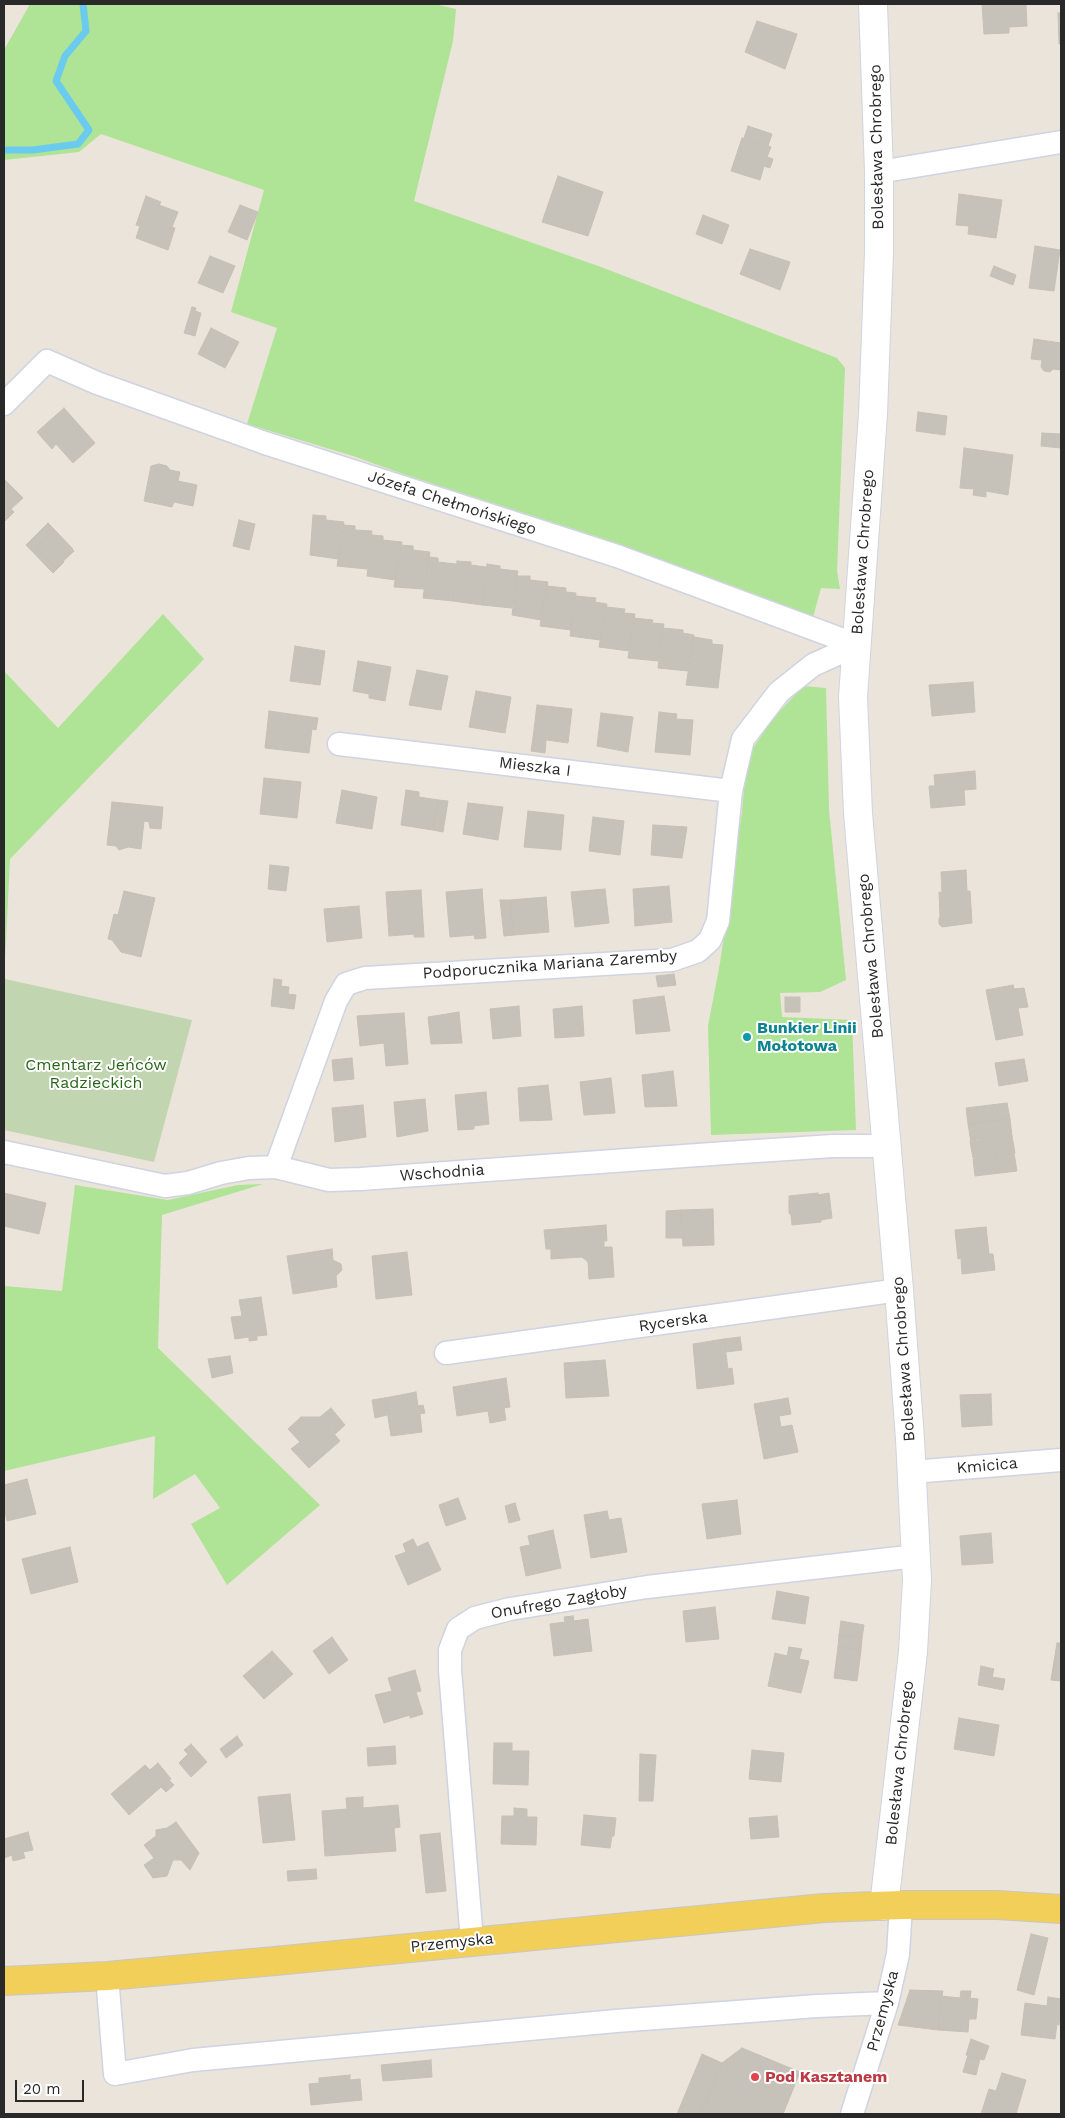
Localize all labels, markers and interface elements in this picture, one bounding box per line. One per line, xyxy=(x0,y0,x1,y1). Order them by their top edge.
street label: Bolesława Chrobrego xyxy=(866,64,888,230)
street label: Józefa Chełmońskiego xyxy=(365,467,539,539)
street label: Bolesława Chrobrego xyxy=(848,469,878,635)
street label: Mieszka I xyxy=(498,753,572,781)
street label: Bolesława Chrobrego xyxy=(854,873,888,1039)
street label: Podporucznika Mariana Zaremby xyxy=(422,947,678,983)
place label: Bunkier Linii Mołotowa xyxy=(757,1018,857,1056)
marker: Bunkier Linii Mołotowa xyxy=(741,1031,753,1043)
park label: Cmentarz Jeńców Radzieckich xyxy=(25,1055,167,1093)
street label: Wschodnia xyxy=(399,1160,485,1186)
street label: Bolesława Chrobrego xyxy=(889,1276,919,1442)
street label: Rycerska xyxy=(637,1308,709,1336)
street label: Kmicica xyxy=(956,1454,1018,1478)
street label: Onufrego Zagłoby xyxy=(489,1581,629,1623)
street label: Bolesława Chrobrego xyxy=(882,1680,918,1846)
street label: Przemyska xyxy=(410,1929,494,1957)
street label: Przemyska xyxy=(863,1968,903,2054)
place label: Pod Kasztanem xyxy=(765,2067,887,2087)
scale bar xyxy=(18,2070,86,2102)
marker: Pod Kasztanem xyxy=(749,2071,761,2083)
text: 20 m xyxy=(23,2080,61,2098)

